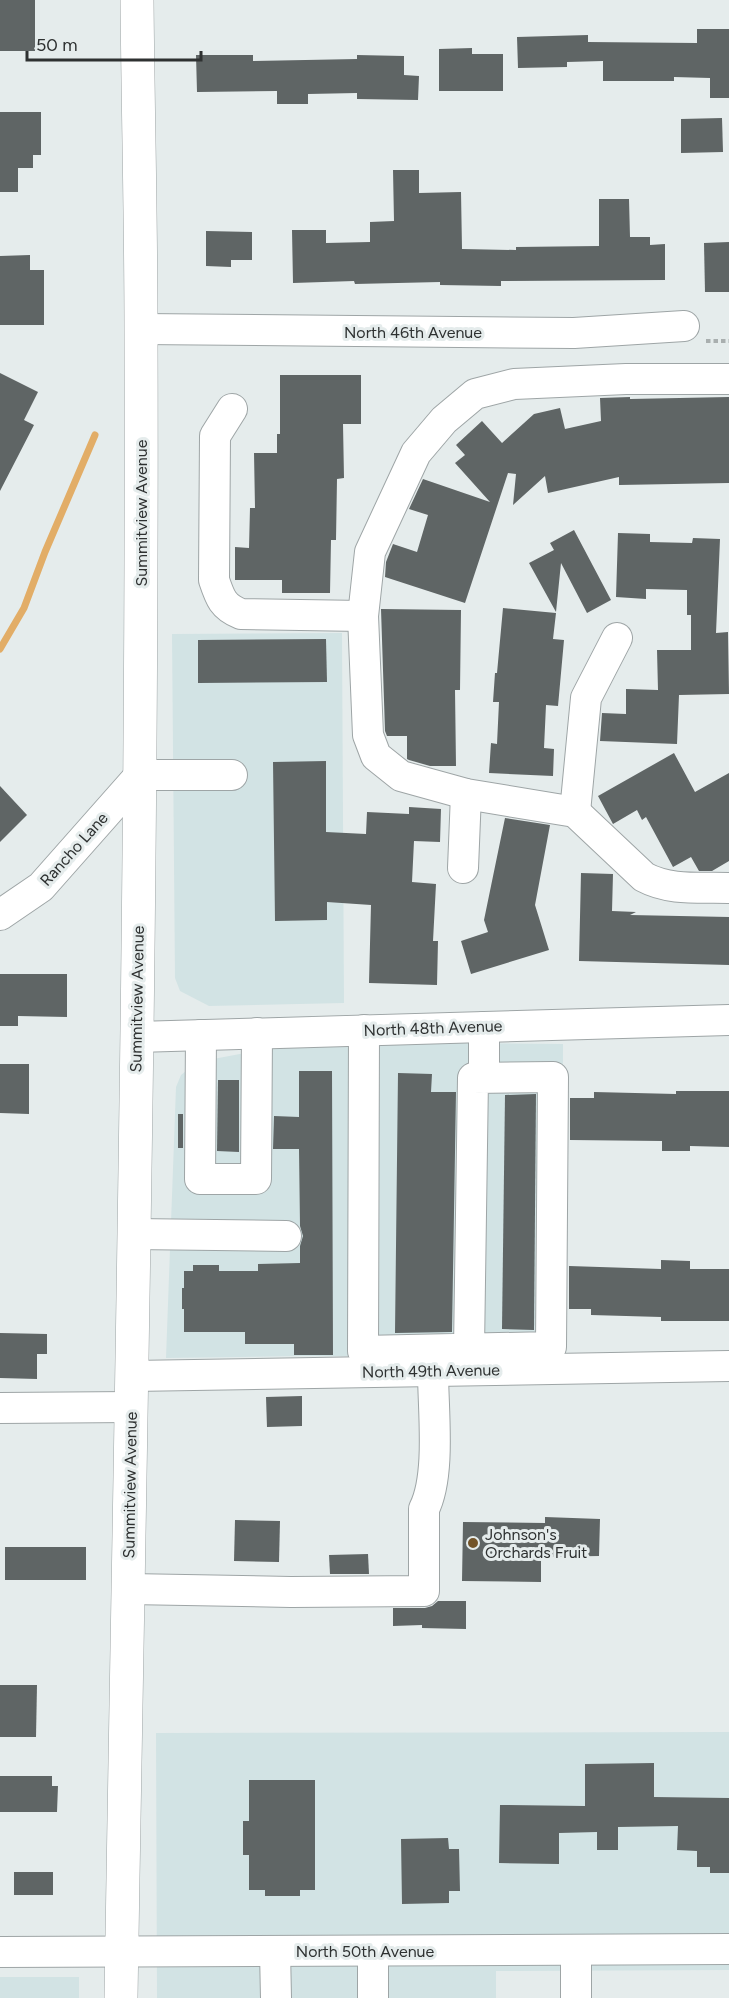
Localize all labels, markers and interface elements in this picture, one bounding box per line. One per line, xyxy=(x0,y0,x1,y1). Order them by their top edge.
scale bar xyxy=(27,24,201,62)
text: 50 m xyxy=(36,34,78,56)
street label: North 46th Avenue xyxy=(344,323,482,342)
street label: Summitview Avenue xyxy=(132,439,151,586)
street label: Rancho Lane xyxy=(36,808,112,890)
street label: Summitview Avenue xyxy=(126,925,148,1073)
street label: North 48th Avenue xyxy=(363,1016,503,1040)
street label: North 49th Avenue xyxy=(362,1360,500,1382)
street label: Summitview Avenue xyxy=(119,1411,141,1559)
place label: Johnson's Orchards Fruit xyxy=(485,1525,587,1562)
marker: Johnson's Orchards Fruit xyxy=(466,1536,480,1550)
street label: North 50th Avenue xyxy=(296,1942,435,1961)

